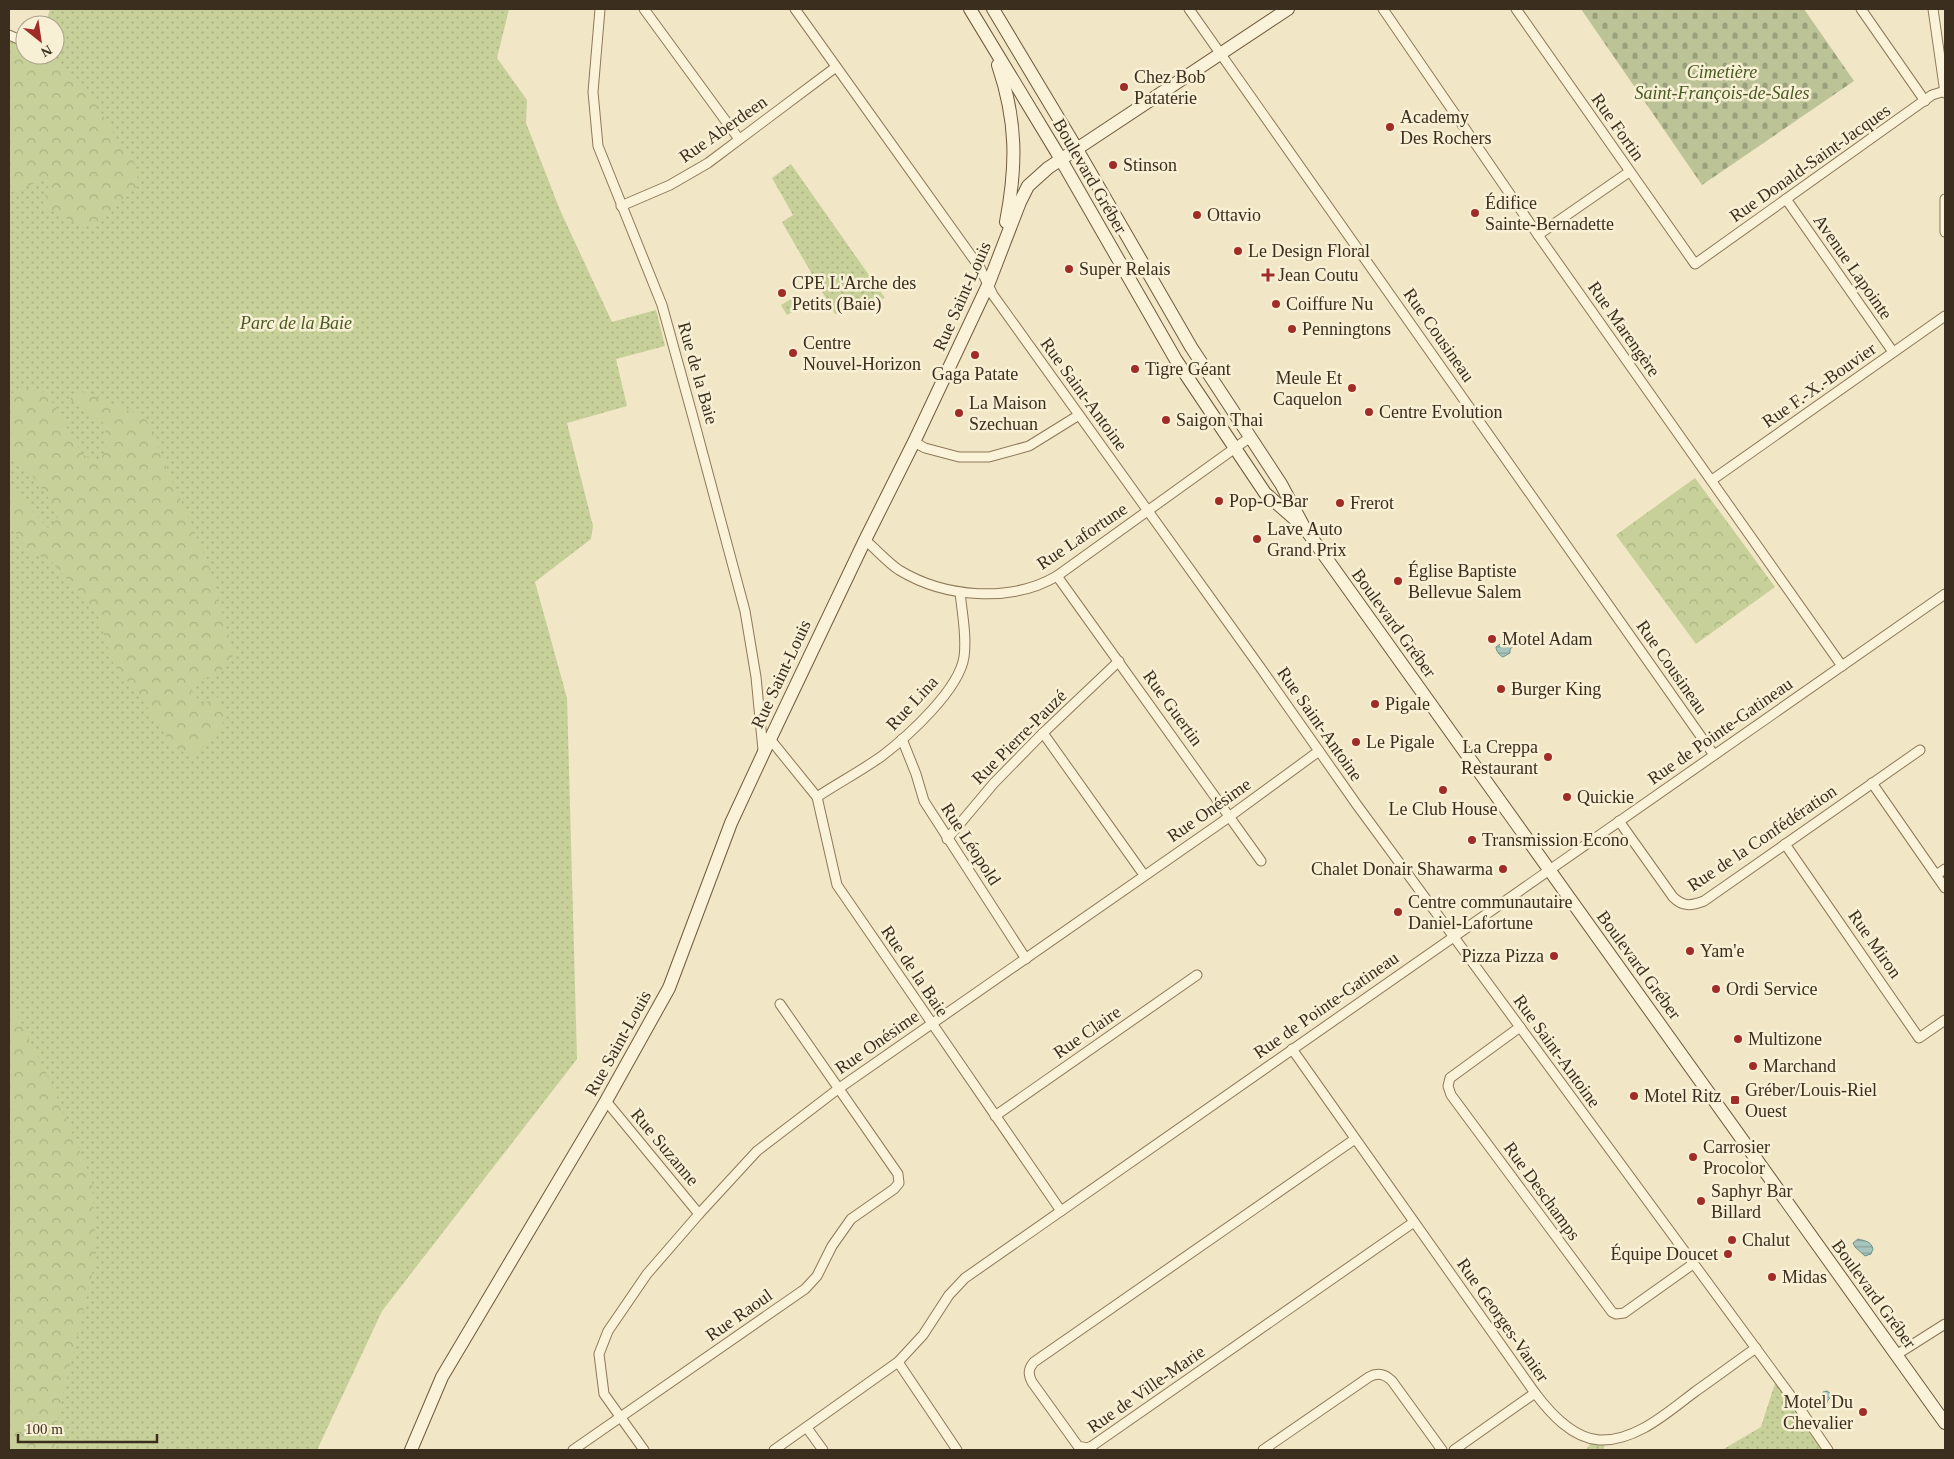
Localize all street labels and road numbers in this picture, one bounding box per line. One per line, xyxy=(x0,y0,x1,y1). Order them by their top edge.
street label: Rue Fortin xyxy=(1588,90,1648,164)
street label: Rue Aberdeen xyxy=(675,91,771,167)
street label: Rue Donald-Saint-Jacques xyxy=(1726,100,1894,226)
street label: Boulevard Gréber xyxy=(1049,115,1131,237)
street label: Avenue Lapointe xyxy=(1809,211,1897,323)
street label: Rue Saint-Louis xyxy=(929,238,995,354)
street label: Rue Marengère xyxy=(1584,278,1664,380)
street label: Rue Cousineau xyxy=(1399,284,1479,386)
street label: Rue de la Baie xyxy=(674,320,722,426)
street label: Rue Saint-Antoine xyxy=(1036,334,1132,454)
street label: Rue F.-X.-Bouvier xyxy=(1758,338,1880,432)
street label: Rue Lafortune xyxy=(1033,499,1131,573)
street label: Boulevard Gréber xyxy=(1348,565,1440,681)
street label: Rue Cousineau xyxy=(1632,616,1712,718)
street label: Rue Saint-Louis xyxy=(747,617,815,731)
street label: Rue Saint-Antoine xyxy=(1273,663,1367,785)
street label: Rue Guertin xyxy=(1139,666,1207,750)
street label: Rue Lina xyxy=(882,672,942,734)
street label: Rue de Pointe-Gatineau xyxy=(1644,673,1796,789)
street label: Rue Pierre-Pauzé xyxy=(968,686,1070,788)
street label: Rue Onésime xyxy=(1163,774,1255,846)
street label: Rue de la Confédération xyxy=(1684,781,1840,895)
street label: Rue Léopold xyxy=(937,799,1005,889)
street label: Rue Miron xyxy=(1844,906,1906,982)
street label: Boulevard Gréber xyxy=(1593,907,1685,1023)
street label: Rue de la Baie xyxy=(877,922,953,1020)
street label: Rue de Pointe-Gatineau xyxy=(1250,947,1402,1063)
street label: Rue Saint-Louis xyxy=(581,987,655,1099)
street label: Rue Saint-Antoine xyxy=(1509,991,1605,1111)
street label: Rue Claire xyxy=(1050,1002,1124,1062)
street label: Rue Onésime xyxy=(831,1006,923,1078)
street label: Rue Suzanne xyxy=(627,1104,703,1190)
street label: Rue Deschamps xyxy=(1500,1138,1584,1244)
street label: Boulevard Gréber xyxy=(1828,1236,1920,1352)
street label: Rue Georges-Vanier xyxy=(1453,1254,1553,1386)
street label: Rue Raoul xyxy=(702,1285,776,1345)
street label: Rue de Ville-Marie xyxy=(1084,1341,1208,1437)

